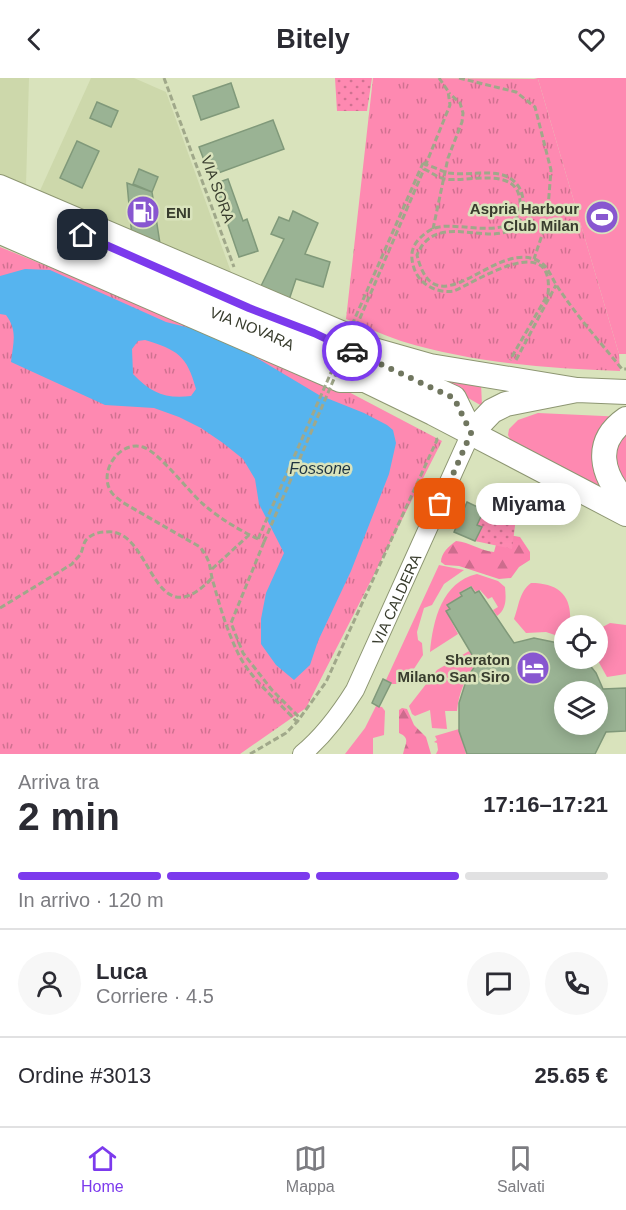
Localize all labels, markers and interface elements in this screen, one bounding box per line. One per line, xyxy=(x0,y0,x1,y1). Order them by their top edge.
icon: back xyxy=(18,23,51,56)
icon: heart xyxy=(575,23,608,56)
text: Bitely xyxy=(276,24,350,54)
street label: VIA SORA xyxy=(198,153,238,225)
fuel station icon: ENI xyxy=(125,194,161,230)
sports icon: Aspria Harbour Club Milan xyxy=(584,199,620,235)
place label: Aspria Harbour Club Milan xyxy=(470,200,579,234)
place label: ENI xyxy=(166,204,191,221)
pin xyxy=(57,209,108,260)
icon: home xyxy=(66,218,99,251)
street label: VIA NOVARA xyxy=(207,303,297,353)
courier xyxy=(322,321,382,381)
icon: car xyxy=(336,335,369,368)
water label: Fossone xyxy=(289,460,351,477)
pin xyxy=(414,478,465,529)
callout: Miyama xyxy=(476,483,581,525)
icon: bag xyxy=(423,487,456,520)
text: Miyama xyxy=(492,493,565,515)
street label: VIA CALDERA xyxy=(368,551,424,648)
map controls xyxy=(554,615,608,735)
button: locate xyxy=(554,615,608,669)
hotel icon: Sheraton Milano San Siro xyxy=(515,650,551,686)
place label: Sheraton Milano San Siro xyxy=(397,651,510,685)
button: layers xyxy=(554,681,608,735)
text: Arriva tra xyxy=(18,771,99,793)
text: 17:16–17:21 xyxy=(483,792,608,817)
text: 2 min xyxy=(18,795,120,838)
text: In arrivo · 120 m xyxy=(18,889,164,911)
button: person xyxy=(18,952,81,1015)
button: chat xyxy=(467,952,530,1015)
button: phone xyxy=(545,952,608,1015)
text: Luca xyxy=(96,959,147,984)
text: Corriere · 4.5 xyxy=(96,985,214,1007)
text: Ordine #3013 xyxy=(18,1063,151,1088)
text: 25.65 € xyxy=(535,1063,608,1088)
tab: Home xyxy=(81,1142,124,1196)
tab: Mappa xyxy=(286,1142,335,1196)
tab: Salvati xyxy=(497,1142,545,1196)

